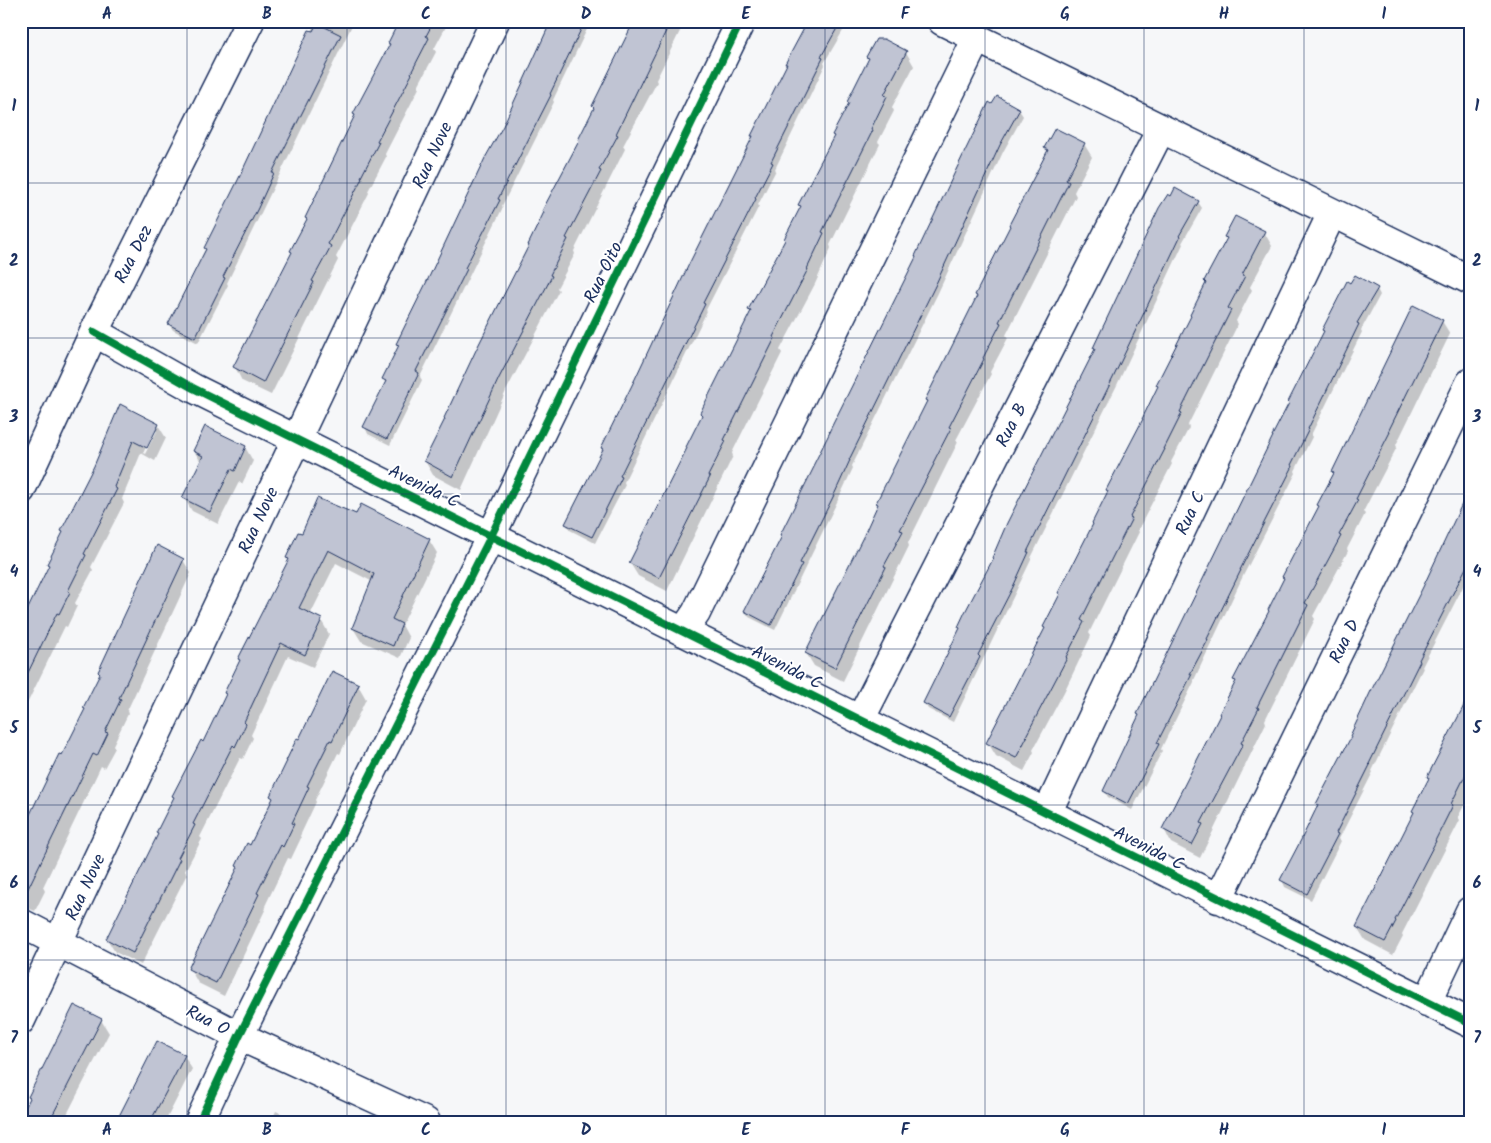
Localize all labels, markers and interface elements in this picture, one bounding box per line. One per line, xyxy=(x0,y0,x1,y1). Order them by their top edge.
text: A xyxy=(102,2,112,27)
text: B xyxy=(262,2,272,27)
text: C xyxy=(421,2,431,27)
text: D xyxy=(581,2,592,27)
text: E xyxy=(742,2,752,27)
text: F xyxy=(901,2,911,27)
text: G xyxy=(1060,2,1070,27)
text: H xyxy=(1219,2,1229,27)
text: I xyxy=(1382,2,1387,27)
text: 1 xyxy=(12,94,17,119)
text: 1 xyxy=(1475,94,1480,119)
street label: Rua Nove xyxy=(405,117,461,194)
street label: Rua Dez xyxy=(107,220,161,289)
street label: Rua Oito xyxy=(577,237,632,308)
text: 2 xyxy=(9,249,19,274)
text: 2 xyxy=(1472,249,1482,274)
street label: Rua B xyxy=(989,398,1036,453)
text: 3 xyxy=(9,405,19,430)
text: 3 xyxy=(1472,405,1482,430)
street label: Avenida C xyxy=(383,458,464,517)
street label: Rua Nove xyxy=(231,482,287,559)
street label: Rua C xyxy=(1169,487,1214,540)
text: 4 xyxy=(10,560,19,585)
text: 4 xyxy=(1473,560,1482,585)
street label: Rua D xyxy=(1322,614,1369,669)
street label: Avenida C xyxy=(746,638,827,698)
text: 5 xyxy=(9,716,20,741)
text: 5 xyxy=(1472,716,1483,741)
street label: Avenida C xyxy=(1108,819,1189,879)
street label: Rua Nove xyxy=(58,849,114,926)
text: 6 xyxy=(10,871,19,896)
text: 6 xyxy=(1473,871,1482,896)
street label: Rua O xyxy=(180,998,234,1045)
text: 7 xyxy=(10,1026,18,1051)
text: 7 xyxy=(1473,1026,1481,1051)
text: A xyxy=(102,1118,112,1143)
text: B xyxy=(262,1118,272,1143)
text: C xyxy=(421,1118,431,1143)
text: D xyxy=(581,1118,592,1143)
text: E xyxy=(742,1118,752,1143)
text: F xyxy=(901,1118,911,1143)
text: G xyxy=(1060,1118,1070,1143)
text: H xyxy=(1219,1118,1229,1143)
text: I xyxy=(1382,1118,1387,1143)

